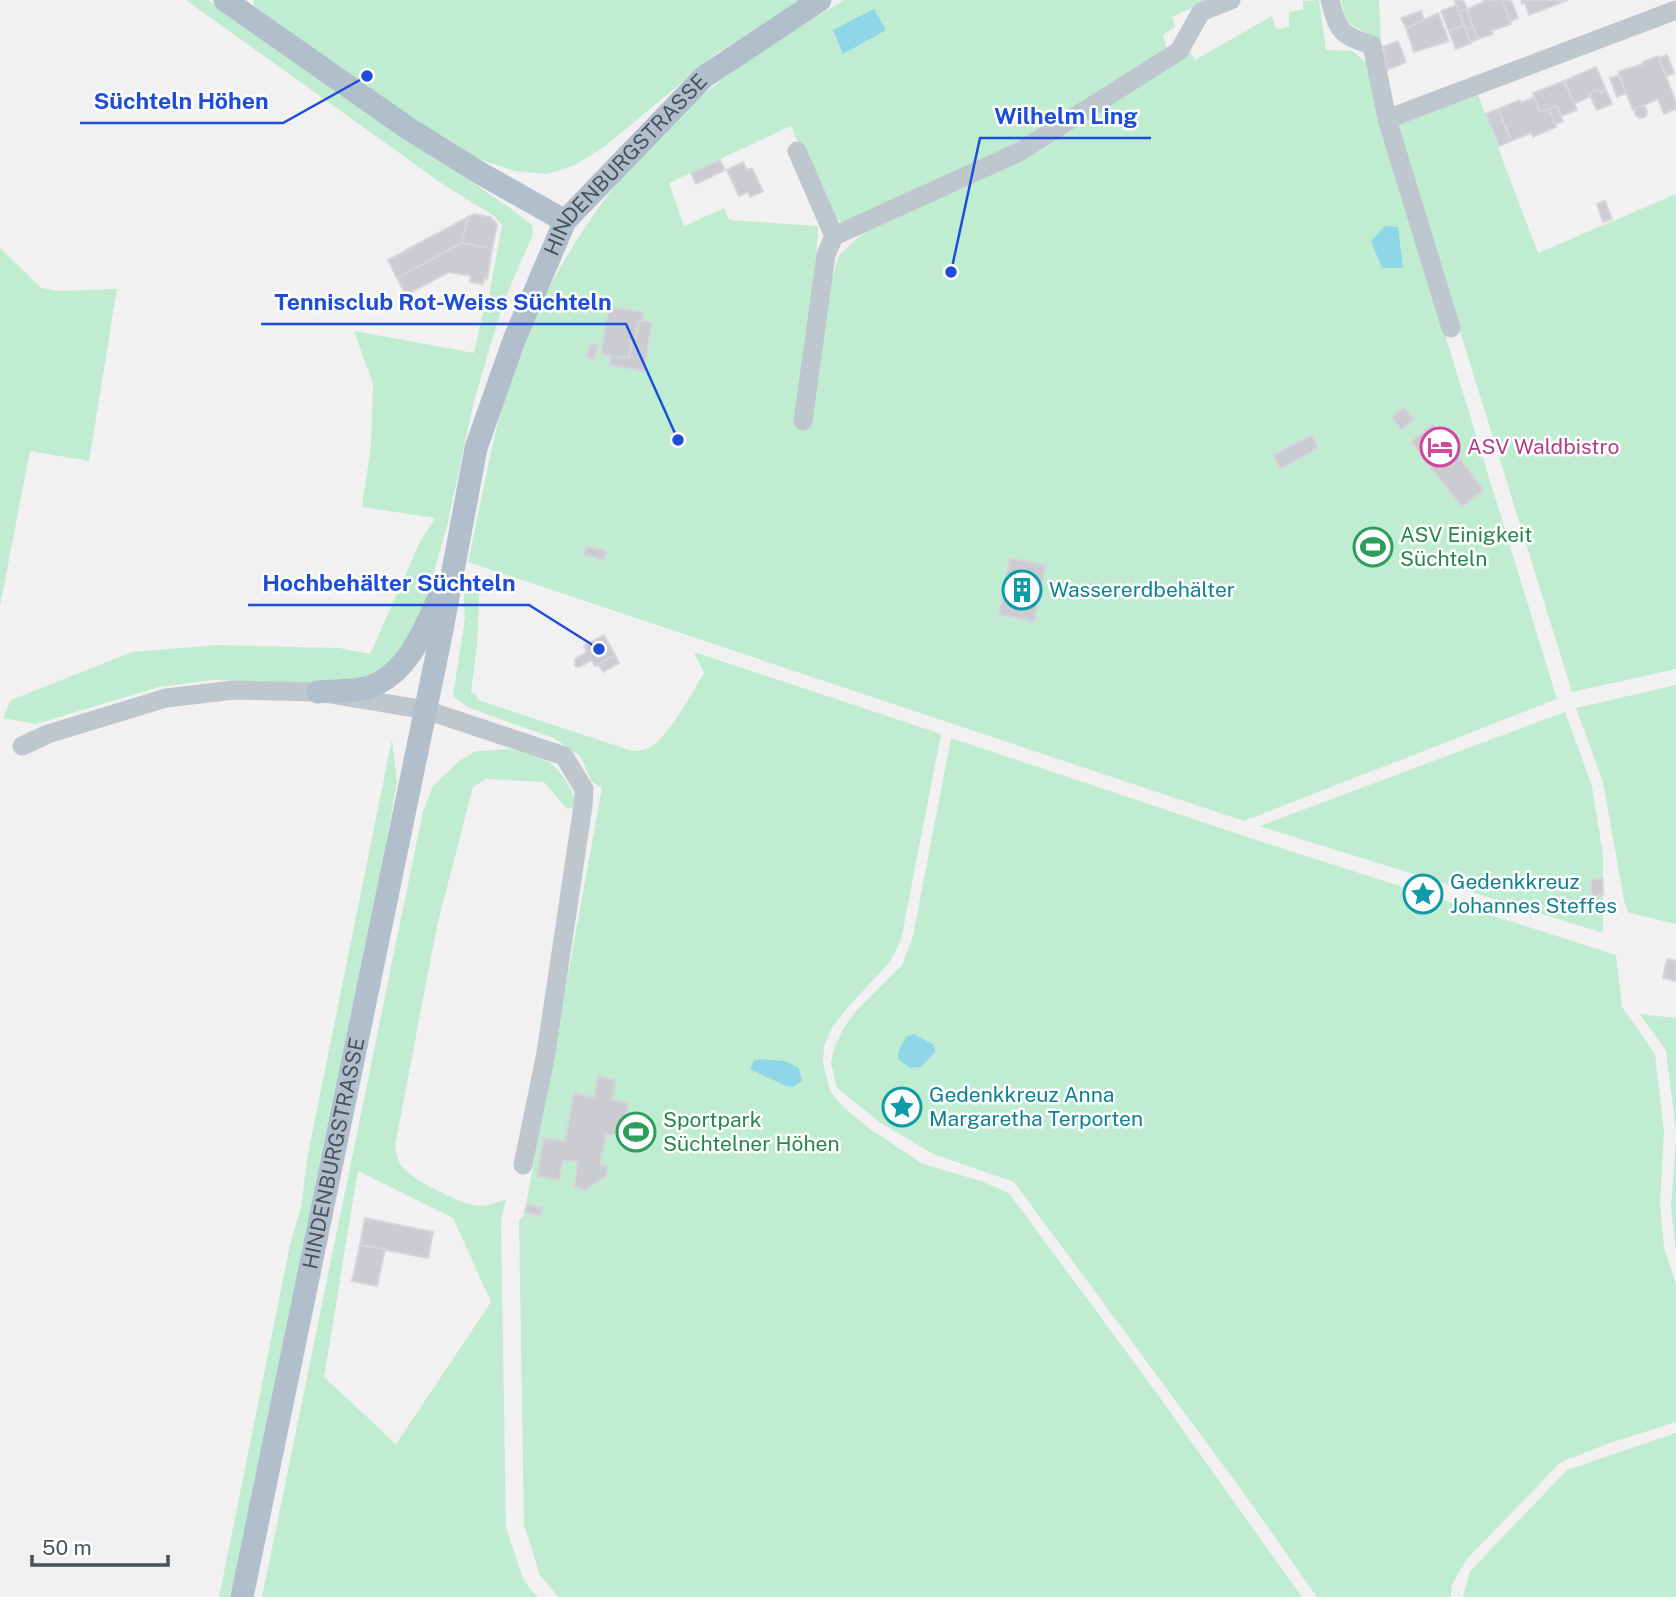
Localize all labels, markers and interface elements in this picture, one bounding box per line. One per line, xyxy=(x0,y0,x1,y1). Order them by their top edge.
street label: HINDENBURGSTRASSE xyxy=(539,68,712,259)
callout: Süchteln Höhen xyxy=(80,79,283,123)
text: Süchteln Höhen xyxy=(93,87,269,114)
callout: Wilhelm Ling xyxy=(980,94,1151,138)
text: Wilhelm Ling xyxy=(994,102,1138,129)
callout: Tennisclub Rot-Weiss Süchteln xyxy=(261,280,626,324)
text: Tennisclub Rot-Weiss Süchteln xyxy=(274,288,612,315)
hotel icon: ASV Waldbistro xyxy=(1419,426,1461,468)
place label: ASV Waldbistro xyxy=(1467,434,1619,459)
place label: ASV Einigkeit Süchteln xyxy=(1400,522,1532,571)
sports icon: ASV Einigkeit Süchteln xyxy=(1352,526,1394,568)
callout: Hochbehälter Süchteln xyxy=(248,561,529,605)
text: Hochbehälter Süchteln xyxy=(262,569,516,596)
building icon: Wassererdbehälter xyxy=(1001,569,1043,611)
place label: Wassererdbehälter xyxy=(1049,577,1235,602)
place label: Gedenkkreuz Johannes Steffes xyxy=(1450,869,1617,918)
place icon: Gedenkkreuz Johannes Steffes xyxy=(1402,873,1444,915)
street label: HINDENBURGSTRASSE xyxy=(297,1035,369,1271)
place label: Gedenkkreuz Anna Margaretha Terporten xyxy=(929,1082,1143,1131)
place icon: Gedenkkreuz Anna Margaretha Terporten xyxy=(881,1086,923,1128)
place label: Sportpark Süchtelner Höhen xyxy=(663,1107,840,1156)
sports icon: Sportpark Süchtelner Höhen xyxy=(615,1111,657,1153)
scale bar xyxy=(32,1524,168,1568)
text: 50 m xyxy=(42,1535,92,1560)

